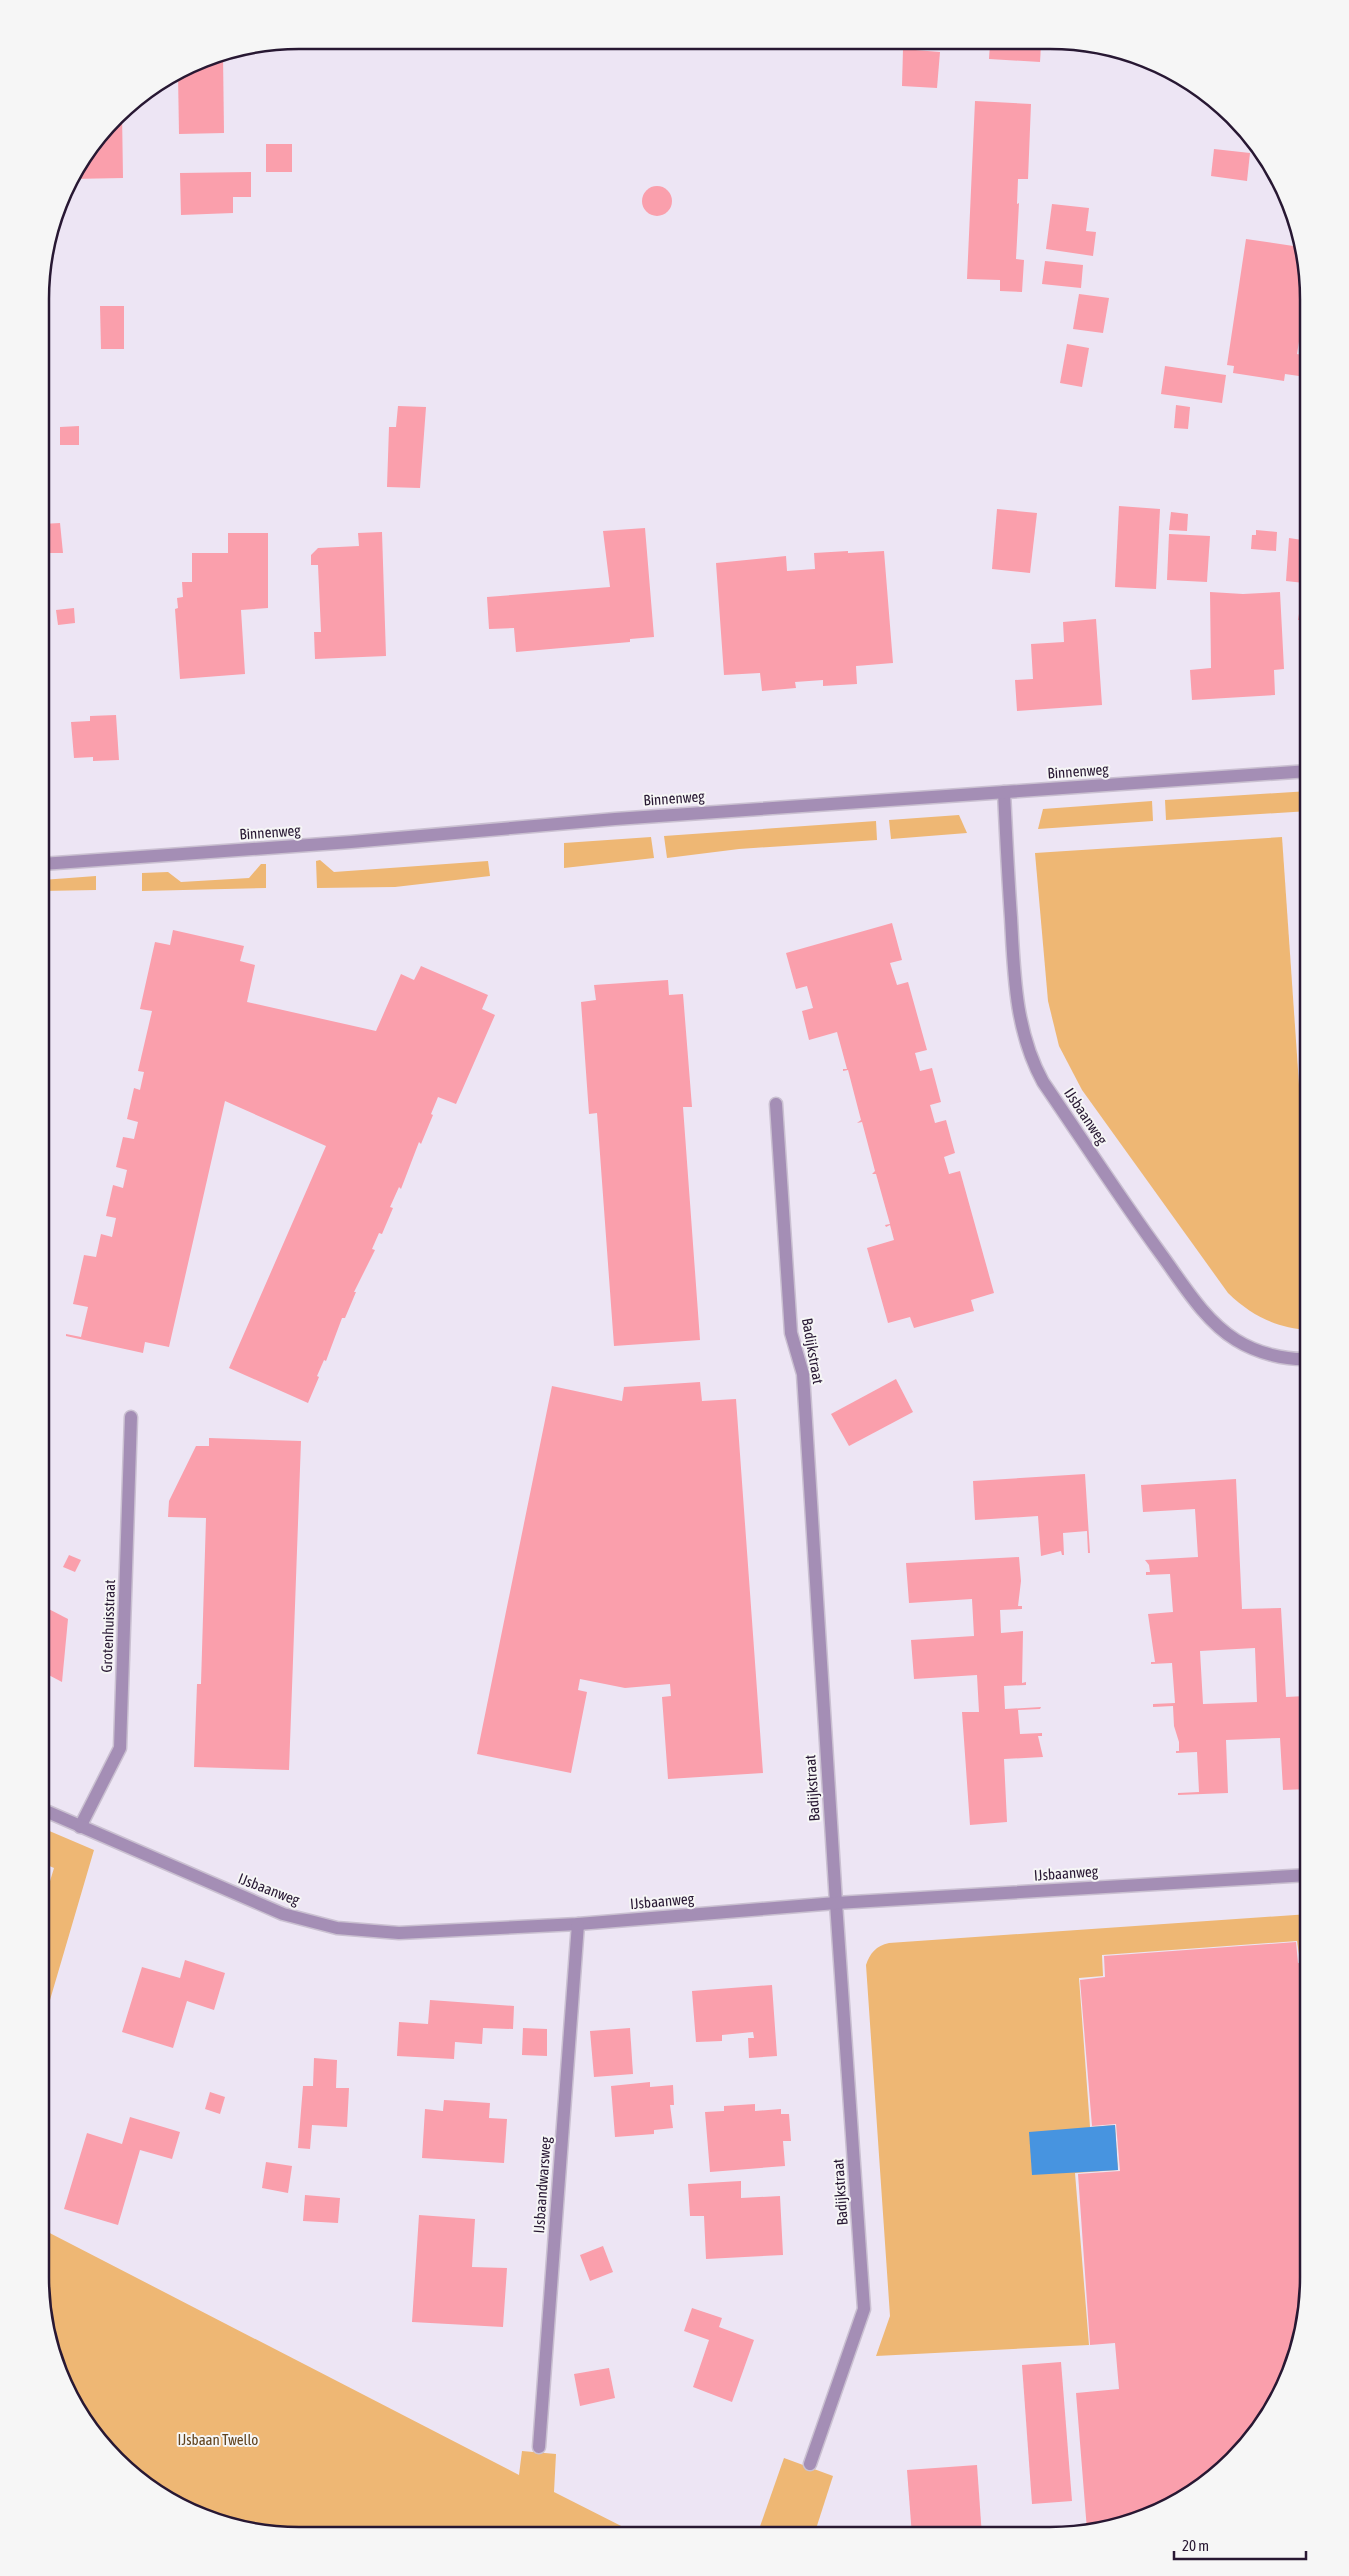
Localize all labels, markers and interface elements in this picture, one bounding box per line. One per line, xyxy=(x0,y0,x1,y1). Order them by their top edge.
street label: Binnenweg xyxy=(1047,760,1110,782)
street label: Binnenweg xyxy=(643,787,706,809)
street label: Binnenweg xyxy=(239,821,302,843)
street label: IJsbaanweg xyxy=(1061,1085,1111,1148)
street label: Badijkstraat xyxy=(799,1317,827,1385)
street label: Grotenhuisstraat xyxy=(98,1579,118,1673)
street label: Badijkstraat xyxy=(801,1754,823,1822)
street label: IJsbaanweg xyxy=(1033,1862,1099,1884)
street label: IJsbaanweg xyxy=(236,1870,303,1909)
street label: IJsbaanweg xyxy=(629,1890,695,1912)
street label: IJsbaandwarsweg xyxy=(530,2136,554,2234)
street label: Badijkstraat xyxy=(829,2158,851,2226)
park label: IJsbaan Twello xyxy=(178,2431,258,2448)
scale bar xyxy=(1174,2528,1306,2560)
text: 20 m xyxy=(1182,2537,1209,2554)

